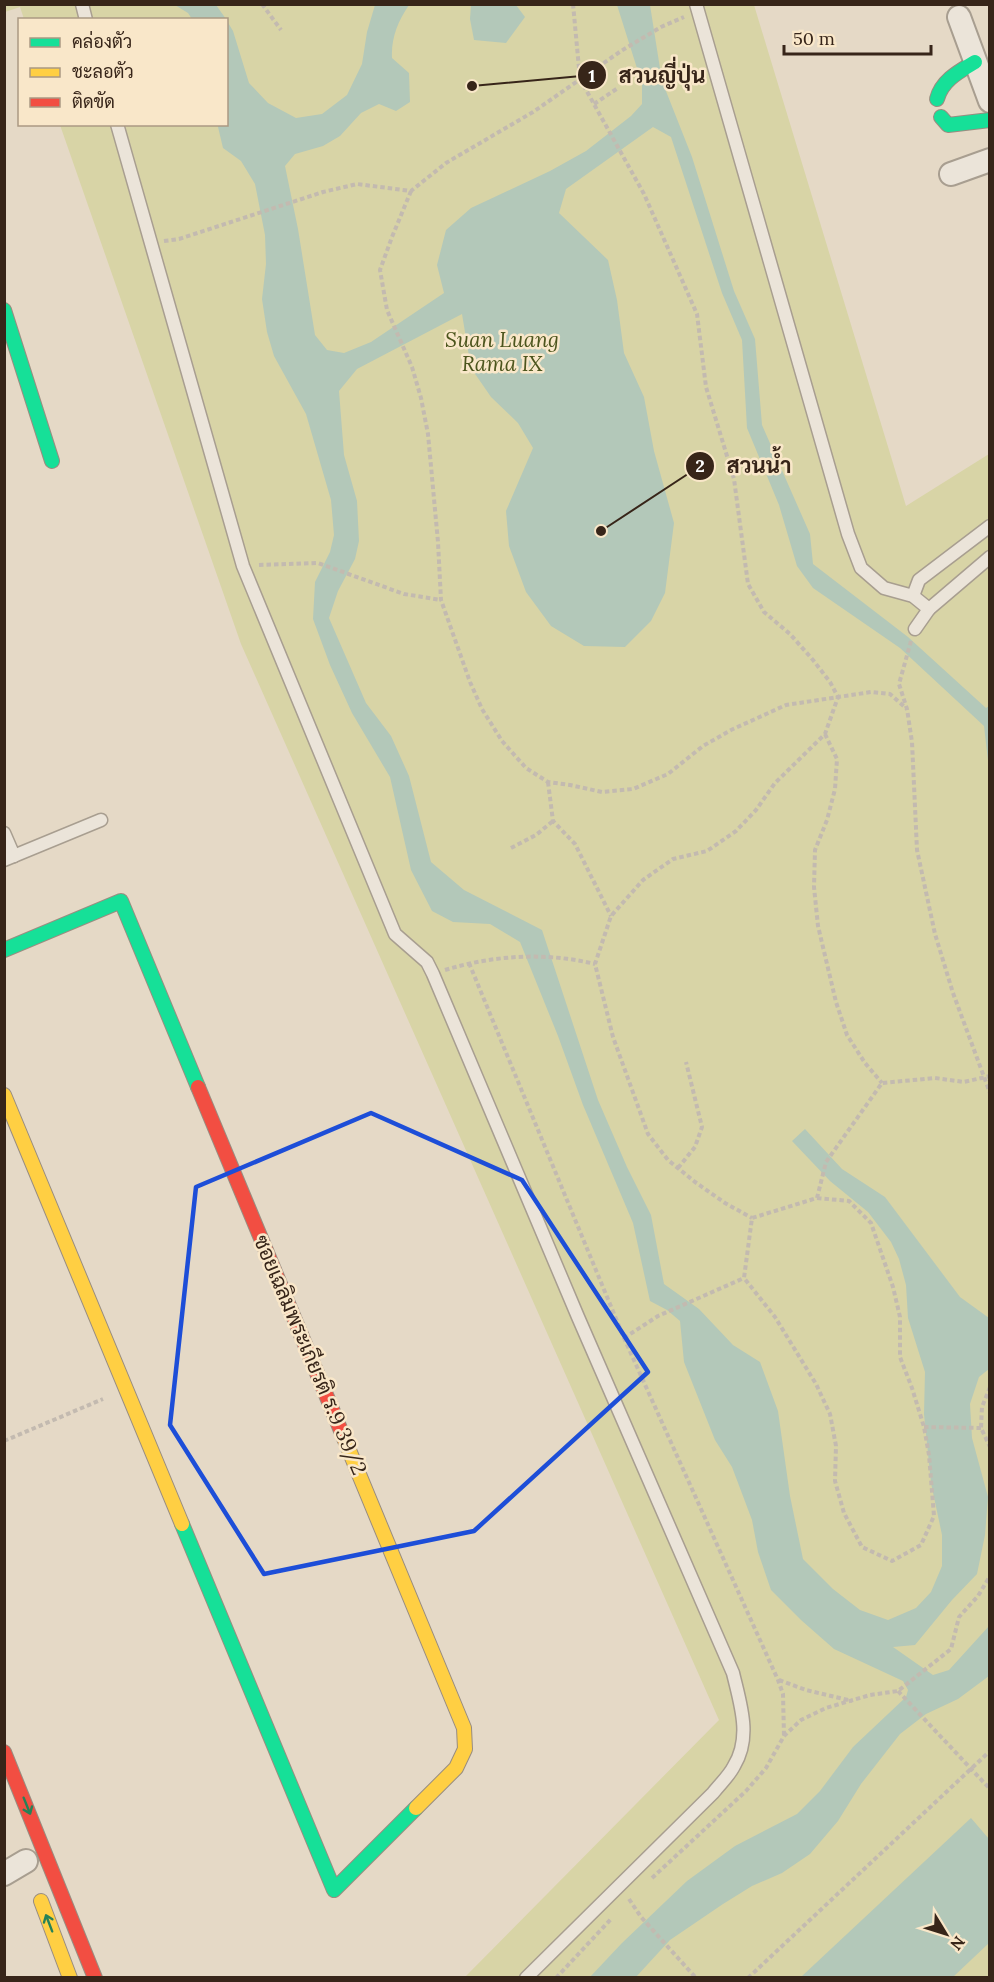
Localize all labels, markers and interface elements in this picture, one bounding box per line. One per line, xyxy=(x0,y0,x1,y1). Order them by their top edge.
legend xyxy=(18,18,228,126)
scale bar xyxy=(784,18,931,56)
text: 50 m xyxy=(793,27,835,50)
text: คล่องตัว xyxy=(72,30,132,53)
callout: สวนญี่ปุ่น xyxy=(577,55,717,95)
text: สวนญี่ปุ่น xyxy=(619,56,705,91)
text: ชะลอตัว xyxy=(72,60,134,83)
text: 1 xyxy=(588,64,596,87)
text: ติดขัด xyxy=(72,90,115,113)
park label: Suan Luang Rama IX xyxy=(445,326,559,377)
callout: สวนน้ำ xyxy=(685,446,804,486)
text: สวนน้ำ xyxy=(727,446,791,479)
text: 2 xyxy=(695,454,705,477)
street label: ซอยเฉลิมพระเกียรติ ร.9 39/2 xyxy=(248,1231,373,1479)
one-way arrow xyxy=(22,1796,33,1815)
north arrow xyxy=(916,1904,976,1964)
one-way arrow xyxy=(43,1914,54,1933)
text: N xyxy=(946,1932,970,1954)

